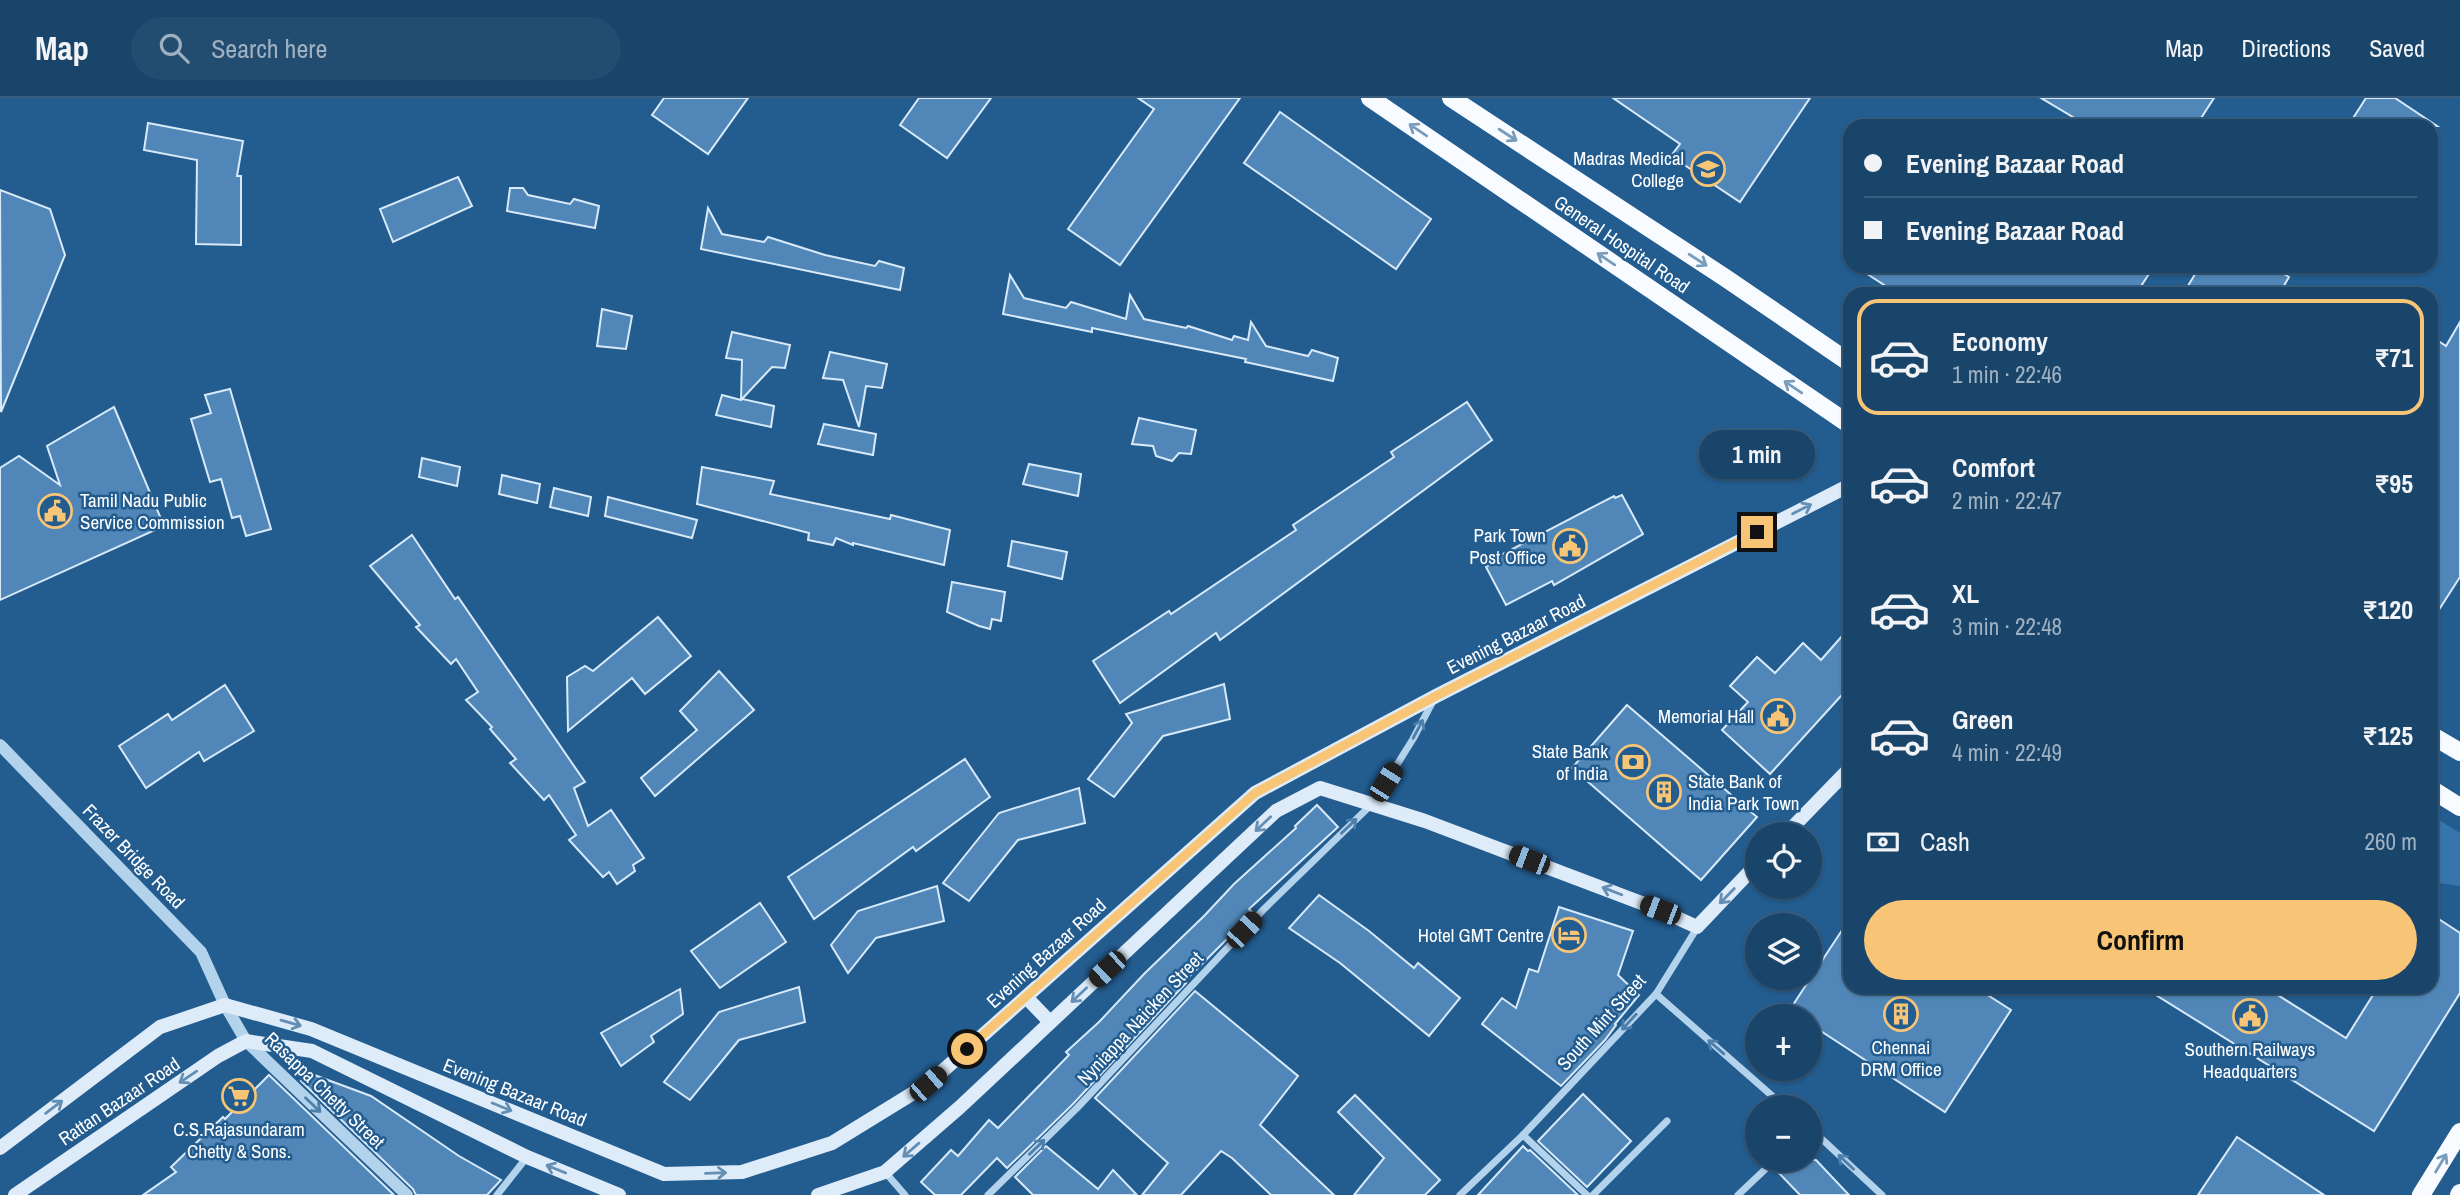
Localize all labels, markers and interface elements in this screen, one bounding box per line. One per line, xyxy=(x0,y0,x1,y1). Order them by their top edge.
search box xyxy=(131,17,621,80)
text: Map xyxy=(35,26,89,70)
icon: search xyxy=(155,29,193,67)
text: Search here xyxy=(211,31,327,66)
text: Map xyxy=(2165,32,2203,64)
text: Directions xyxy=(2241,32,2331,64)
text: Saved xyxy=(2369,32,2425,64)
one-way arrow xyxy=(1409,123,1428,137)
one-way arrow xyxy=(1498,128,1517,143)
place label: Madras Medical College xyxy=(1573,145,1684,193)
text: Evening Bazaar Road xyxy=(1906,146,2124,181)
school or university icon: Madras Medical College xyxy=(1689,150,1727,188)
street label: General Hospital Road xyxy=(1549,189,1695,299)
text: Evening Bazaar Road xyxy=(1906,213,2124,248)
one-way arrow xyxy=(1596,252,1616,266)
one-way arrow xyxy=(1688,253,1708,267)
text: Economy xyxy=(1952,324,2048,359)
icon: car xyxy=(1868,326,1931,389)
text: ₹71 xyxy=(2374,340,2413,375)
text: 1 min · 22:46 xyxy=(1952,359,2062,390)
one-way arrow xyxy=(1784,380,1804,394)
callout: 1 min xyxy=(1699,430,1815,480)
text: 1 min xyxy=(1732,439,1782,470)
text: Comfort xyxy=(1952,450,2035,485)
icon: car xyxy=(1868,452,1931,515)
text: ₹95 xyxy=(2374,466,2413,501)
text: 2 min · 22:47 xyxy=(1952,485,2062,516)
place label: Tamil Nadu Public Service Commission xyxy=(80,487,225,535)
public building icon: Tamil Nadu Public Service Commission xyxy=(36,492,74,530)
one-way arrow xyxy=(1791,502,1812,516)
route end xyxy=(1741,516,1773,548)
place label: Park Town Post Office xyxy=(1469,522,1546,570)
public building icon: Park Town Post Office xyxy=(1551,527,1589,565)
text: XL xyxy=(1952,576,1979,611)
icon: car xyxy=(1868,578,1931,641)
street label: Evening Bazaar Road xyxy=(1442,588,1590,680)
text: ₹120 xyxy=(2362,592,2413,627)
text: 3 min · 22:48 xyxy=(1952,611,2062,642)
public building icon: Memorial Hall xyxy=(1759,697,1797,735)
text: Green xyxy=(1952,702,2014,737)
place label: Memorial Hall xyxy=(1658,703,1754,729)
icon: car xyxy=(1868,704,1931,767)
text: ₹125 xyxy=(2362,718,2413,753)
one-way arrow xyxy=(1411,720,1425,740)
text: 4 min · 22:49 xyxy=(1952,737,2062,768)
place label: State Bank of India xyxy=(1532,738,1608,786)
bank icon: State Bank of India xyxy=(1614,743,1652,781)
car xyxy=(1366,759,1407,805)
place label: State Bank of India Park Town xyxy=(1688,768,1799,816)
building icon: State Bank of India Park Town xyxy=(1645,773,1683,811)
street label: Frazer Bridge Road xyxy=(77,798,191,914)
one-way arrow xyxy=(1255,815,1272,832)
one-way arrow xyxy=(1340,818,1357,835)
map controls xyxy=(1745,822,1822,1172)
button: locate xyxy=(1745,822,1822,899)
icon: cash xyxy=(1864,823,1902,861)
text: Cash xyxy=(1920,824,1970,859)
text: 260 m xyxy=(2365,826,2417,857)
car xyxy=(1506,843,1553,877)
one-way arrow xyxy=(1601,884,1623,897)
one-way arrow xyxy=(1719,887,1736,904)
street label: Evening Bazaar Road xyxy=(981,892,1111,1014)
car xyxy=(1637,893,1684,927)
button: Confirm xyxy=(1864,900,2417,980)
car xyxy=(1222,907,1267,953)
button: layers xyxy=(1745,913,1822,990)
hotel icon: Hotel GMT Centre xyxy=(1550,916,1588,954)
place label: Hotel GMT Centre xyxy=(1418,922,1544,948)
street label: Nyniappa Naicken Street xyxy=(1071,945,1209,1091)
car xyxy=(1085,947,1130,991)
street label: South Mint Street xyxy=(1551,968,1652,1076)
one-way arrow xyxy=(1070,987,1087,1004)
building icon: Chennai DRM Office xyxy=(1882,995,1920,1033)
public building icon: Southern Railways Headquarters xyxy=(2231,997,2269,1035)
button: + xyxy=(1745,1004,1822,1081)
one-way arrow xyxy=(1621,1013,1638,1030)
one-way arrow xyxy=(279,1017,302,1030)
street label: Rasappa Chetty Street xyxy=(259,1026,391,1155)
route start xyxy=(951,1033,983,1065)
place label: Chennai DRM Office xyxy=(1860,1034,1942,1082)
place label: Southern Railways Headquarters xyxy=(2185,1036,2316,1084)
one-way arrow xyxy=(1708,1039,1726,1055)
street label: Rattan Bazaar Road xyxy=(53,1051,185,1151)
street label: Evening Bazaar Road xyxy=(439,1051,591,1133)
car xyxy=(906,1062,951,1106)
one-way arrow xyxy=(178,1070,198,1084)
supermarket icon: C.S.Rajasundaram Chetty & Sons. xyxy=(220,1077,258,1115)
button: − xyxy=(1745,1095,1822,1172)
one-way arrow xyxy=(304,1096,321,1113)
one-way arrow xyxy=(45,1099,63,1114)
one-way arrow xyxy=(491,1102,512,1115)
place label: C.S.Rajasundaram Chetty & Sons. xyxy=(173,1116,305,1164)
one-way arrow xyxy=(1028,1139,1045,1156)
one-way arrow xyxy=(902,1142,920,1158)
one-way arrow xyxy=(1838,1153,1855,1170)
one-way arrow xyxy=(2434,1154,2448,1174)
one-way arrow xyxy=(546,1162,567,1175)
one-way arrow xyxy=(705,1166,728,1179)

